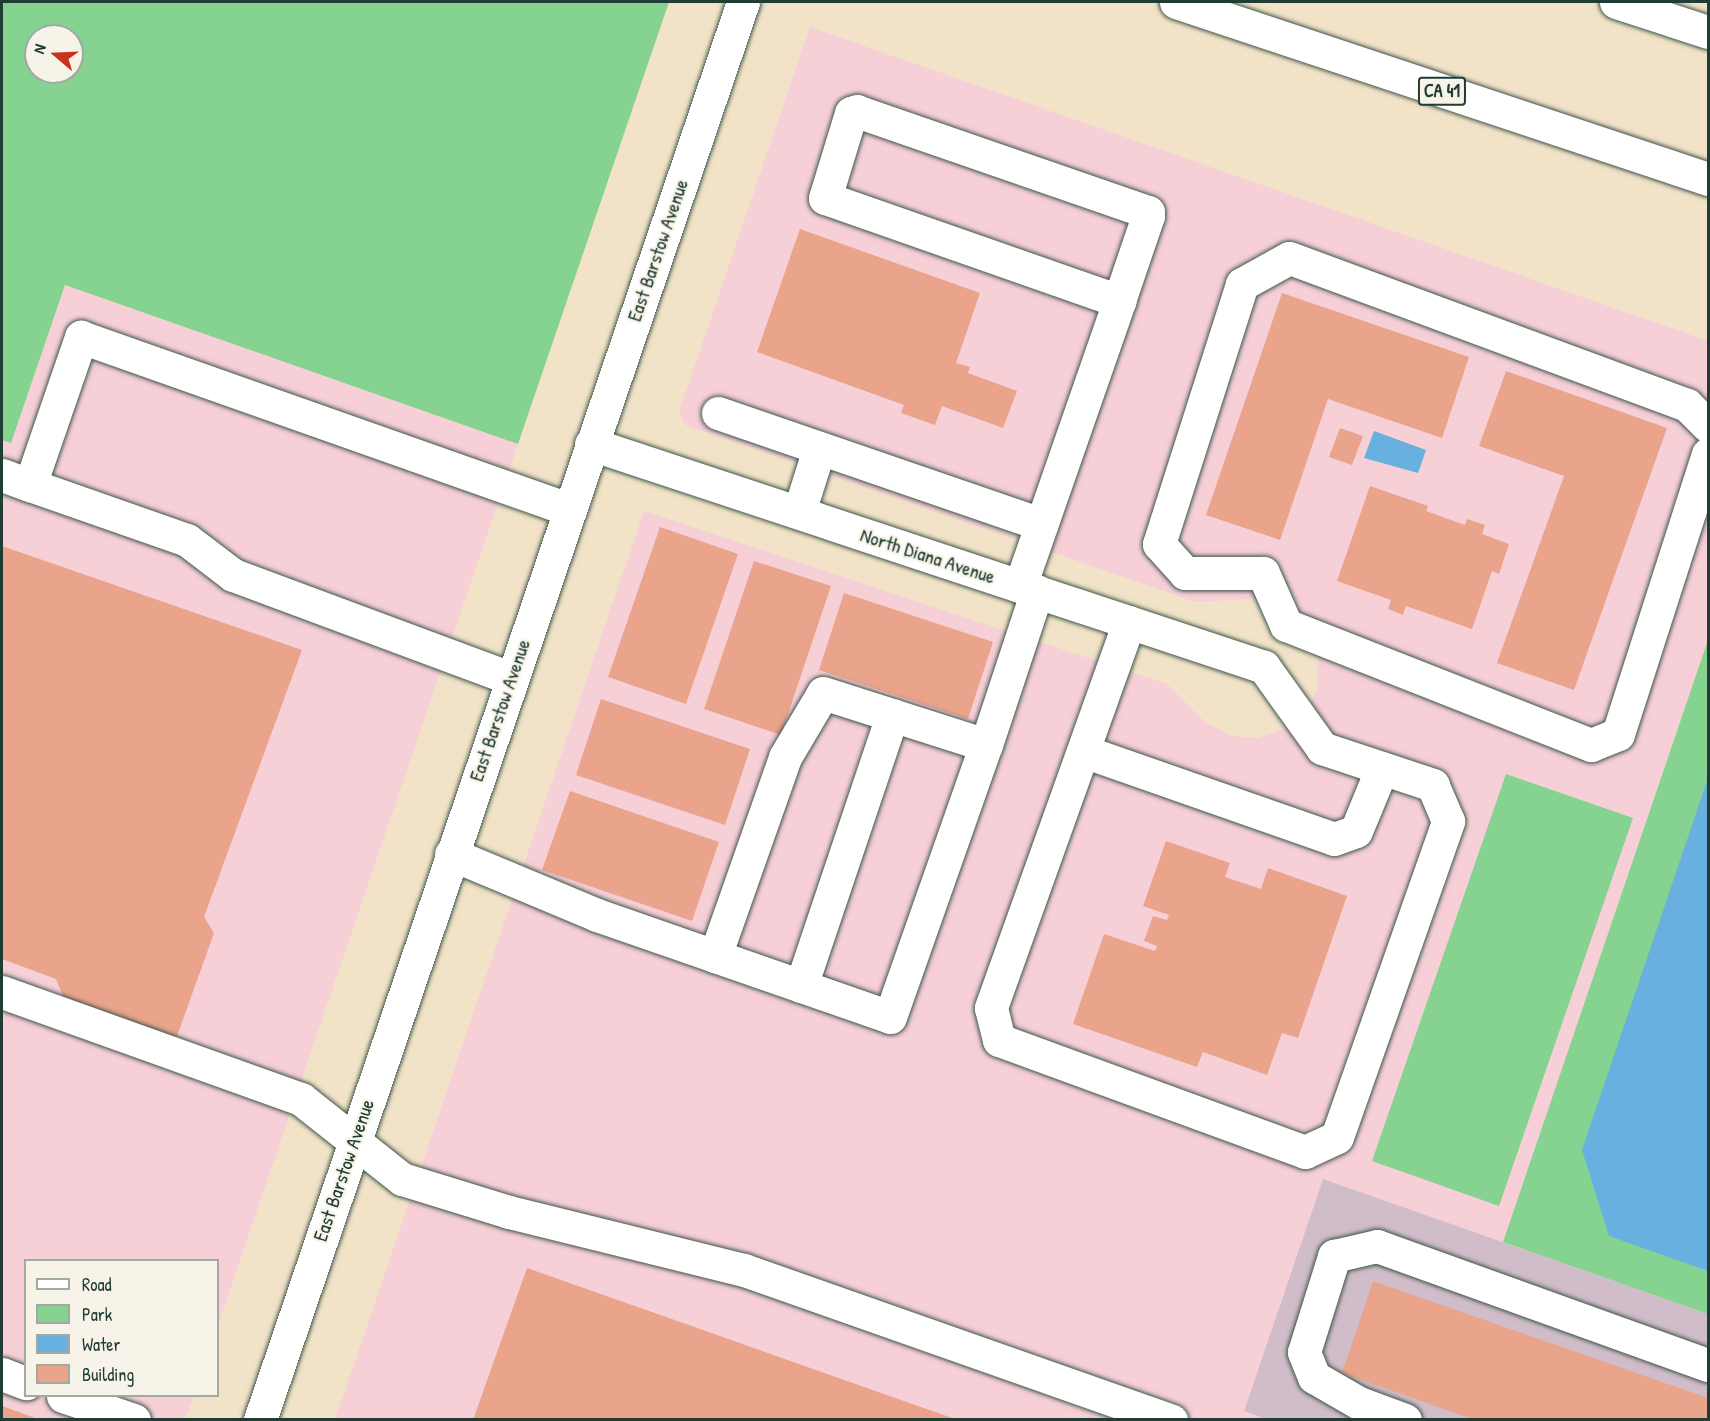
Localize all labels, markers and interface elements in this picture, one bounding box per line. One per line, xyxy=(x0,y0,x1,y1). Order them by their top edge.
north arrow xyxy=(24,24,84,84)
text: N xyxy=(27,41,51,56)
road number: CA 41 xyxy=(1416,76,1468,106)
street label: East Barstow Avenue xyxy=(621,176,693,324)
street label: North Diana Avenue xyxy=(858,522,998,588)
street label: East Barstow Avenue xyxy=(463,636,535,784)
street label: East Barstow Avenue xyxy=(307,1096,379,1244)
legend xyxy=(24,1259,219,1397)
text: Road xyxy=(82,1272,112,1297)
text: Park xyxy=(82,1302,112,1327)
text: Water xyxy=(82,1332,120,1357)
text: Building xyxy=(82,1362,134,1387)

